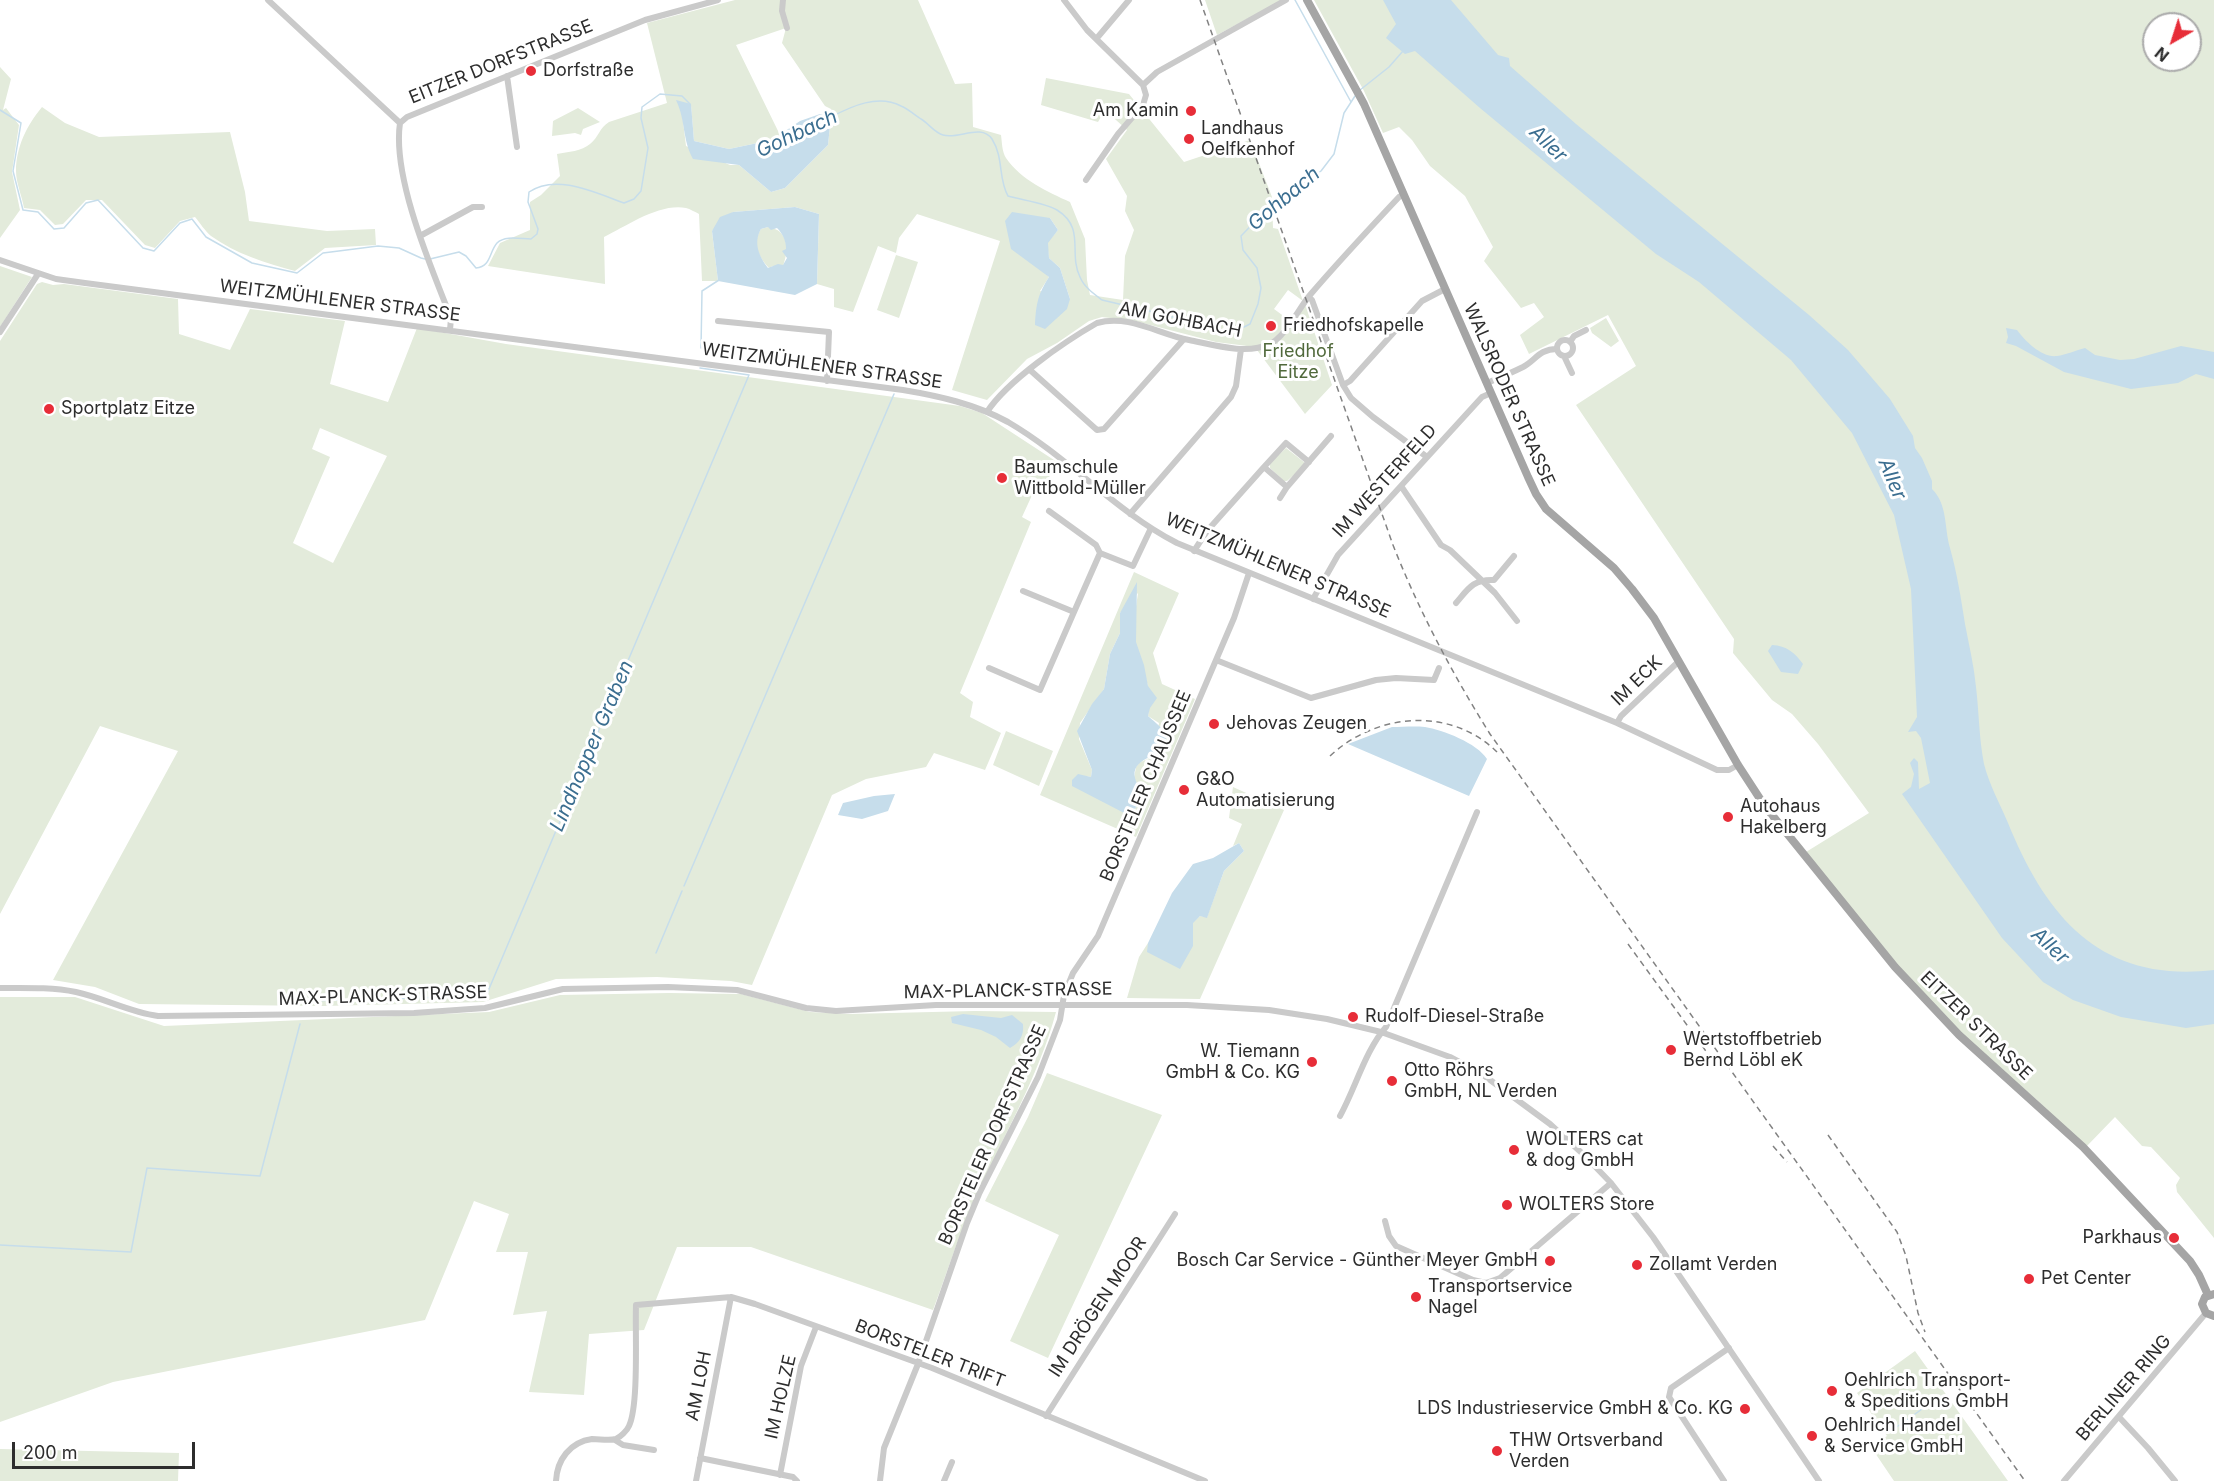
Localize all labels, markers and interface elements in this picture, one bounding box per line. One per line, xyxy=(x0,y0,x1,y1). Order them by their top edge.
north arrow xyxy=(2142,12,2202,72)
street label: EITZER DORFSTRASSE xyxy=(406,15,596,109)
text: N xyxy=(2151,43,2173,66)
place label: Dorfstraße xyxy=(543,60,634,82)
marker: Dorfstraße xyxy=(524,64,538,78)
place label: Am Kamin xyxy=(1093,100,1179,122)
marker: Am Kamin xyxy=(1184,104,1198,118)
water label: Gohbach xyxy=(753,105,841,163)
place label: Landhaus Oelfkenhof xyxy=(1201,118,1295,160)
water label: Aller xyxy=(1524,121,1572,167)
marker: Landhaus Oelfkenhof xyxy=(1182,132,1196,146)
water label: Gohbach xyxy=(1243,162,1325,236)
street label: WEITZMÜHLENER STRASSE xyxy=(218,276,462,326)
street label: AM GOHBACH xyxy=(1117,298,1243,342)
street label: WALSRODER STRASSE xyxy=(1459,300,1559,490)
place label: Friedhofskapelle xyxy=(1283,315,1424,337)
marker: Friedhofskapelle xyxy=(1264,319,1278,333)
street label: WEITZMÜHLENER STRASSE xyxy=(700,338,944,394)
park label: Friedhof Eitze xyxy=(1262,341,1334,384)
place label: Sportplatz Eitze xyxy=(61,398,195,420)
marker: Sportplatz Eitze xyxy=(42,402,56,416)
street label: IM WESTERFELD xyxy=(1328,420,1442,542)
water label: Aller xyxy=(1873,455,1911,503)
place label: Baumschule Wittbold-Müller xyxy=(1014,457,1146,500)
marker: Baumschule Wittbold-Müller xyxy=(995,471,1009,485)
street label: WEITZMÜHLENER STRASSE xyxy=(1162,509,1394,623)
street label: IM ECK xyxy=(1607,652,1667,710)
water label: Lindhopper Graben xyxy=(545,657,639,835)
street label: BORSTELER CHAUSSEE xyxy=(1096,687,1196,885)
place label: Jehovas Zeugen xyxy=(1226,713,1367,735)
marker: Jehovas Zeugen xyxy=(1207,717,1221,731)
place label: G&O Automatisierung xyxy=(1196,769,1335,812)
marker: G&O Automatisierung xyxy=(1177,783,1191,797)
place label: Autohaus Hakelberg xyxy=(1740,796,1827,838)
marker: Autohaus Hakelberg xyxy=(1721,810,1735,824)
water label: Aller xyxy=(2026,923,2074,969)
street label: EITZER STRASSE xyxy=(1916,967,2036,1085)
street label: MAX-PLANCK-STRASSE xyxy=(903,978,1113,1004)
street label: MAX-PLANCK-STRASSE xyxy=(278,982,488,1010)
place label: Rudolf-Diesel-Straße xyxy=(1365,1006,1544,1028)
marker: Rudolf-Diesel-Straße xyxy=(1346,1010,1360,1024)
street label: BORSTELER DORFSTRASSE xyxy=(935,1022,1051,1248)
place label: Wertstoffbetrieb Bernd Löbl eK xyxy=(1683,1029,1822,1072)
place label: W. Tiemann GmbH & Co. KG xyxy=(1166,1041,1300,1084)
marker: Wertstoffbetrieb Bernd Löbl eK xyxy=(1664,1043,1678,1057)
marker: W. Tiemann GmbH & Co. KG xyxy=(1305,1055,1319,1069)
place label: Otto Röhrs GmbH, NL Verden xyxy=(1404,1060,1557,1102)
marker: Otto Röhrs GmbH, NL Verden xyxy=(1385,1074,1399,1088)
place label: WOLTERS cat & dog GmbH xyxy=(1526,1129,1643,1172)
marker: WOLTERS cat & dog GmbH xyxy=(1507,1143,1521,1157)
place label: WOLTERS Store xyxy=(1519,1194,1655,1216)
marker: WOLTERS Store xyxy=(1500,1198,1514,1212)
place label: Parkhaus xyxy=(2083,1227,2162,1249)
marker: Parkhaus xyxy=(2167,1231,2181,1245)
street label: IM DRÖGEN MOOR xyxy=(1045,1233,1151,1381)
place label: Bosch Car Service - Günther Meyer GmbH xyxy=(1176,1250,1538,1272)
marker: Bosch Car Service - Günther Meyer GmbH xyxy=(1543,1254,1557,1268)
place label: Zollamt Verden xyxy=(1649,1254,1777,1276)
marker: Zollamt Verden xyxy=(1630,1258,1644,1272)
place label: Pet Center xyxy=(2041,1268,2131,1290)
marker: Pet Center xyxy=(2022,1272,2036,1286)
place label: Transportservice Nagel xyxy=(1428,1276,1573,1318)
marker: Transportservice Nagel xyxy=(1409,1290,1423,1304)
street label: BORSTELER TRIFT xyxy=(852,1315,1008,1393)
street label: BERLINER RING xyxy=(2072,1330,2176,1446)
street label: AM LOH xyxy=(682,1349,716,1423)
street label: IM HOLZE xyxy=(761,1353,801,1441)
place label: Oehlrich Transport- & Speditions GmbH xyxy=(1844,1370,2011,1412)
marker: Oehlrich Transport- & Speditions GmbH xyxy=(1825,1384,1839,1398)
place label: LDS Industrieservice GmbH & Co. KG xyxy=(1417,1398,1733,1420)
marker: LDS Industrieservice GmbH & Co. KG xyxy=(1738,1402,1752,1416)
place label: Oehlrich Handel & Service GmbH xyxy=(1824,1415,1964,1458)
marker: Oehlrich Handel & Service GmbH xyxy=(1805,1429,1819,1443)
scale bar xyxy=(15,1430,198,1468)
place label: THW Ortsverband Verden xyxy=(1509,1430,1663,1472)
text: 200 m xyxy=(23,1442,78,1463)
marker: THW Ortsverband Verden xyxy=(1490,1444,1504,1458)

